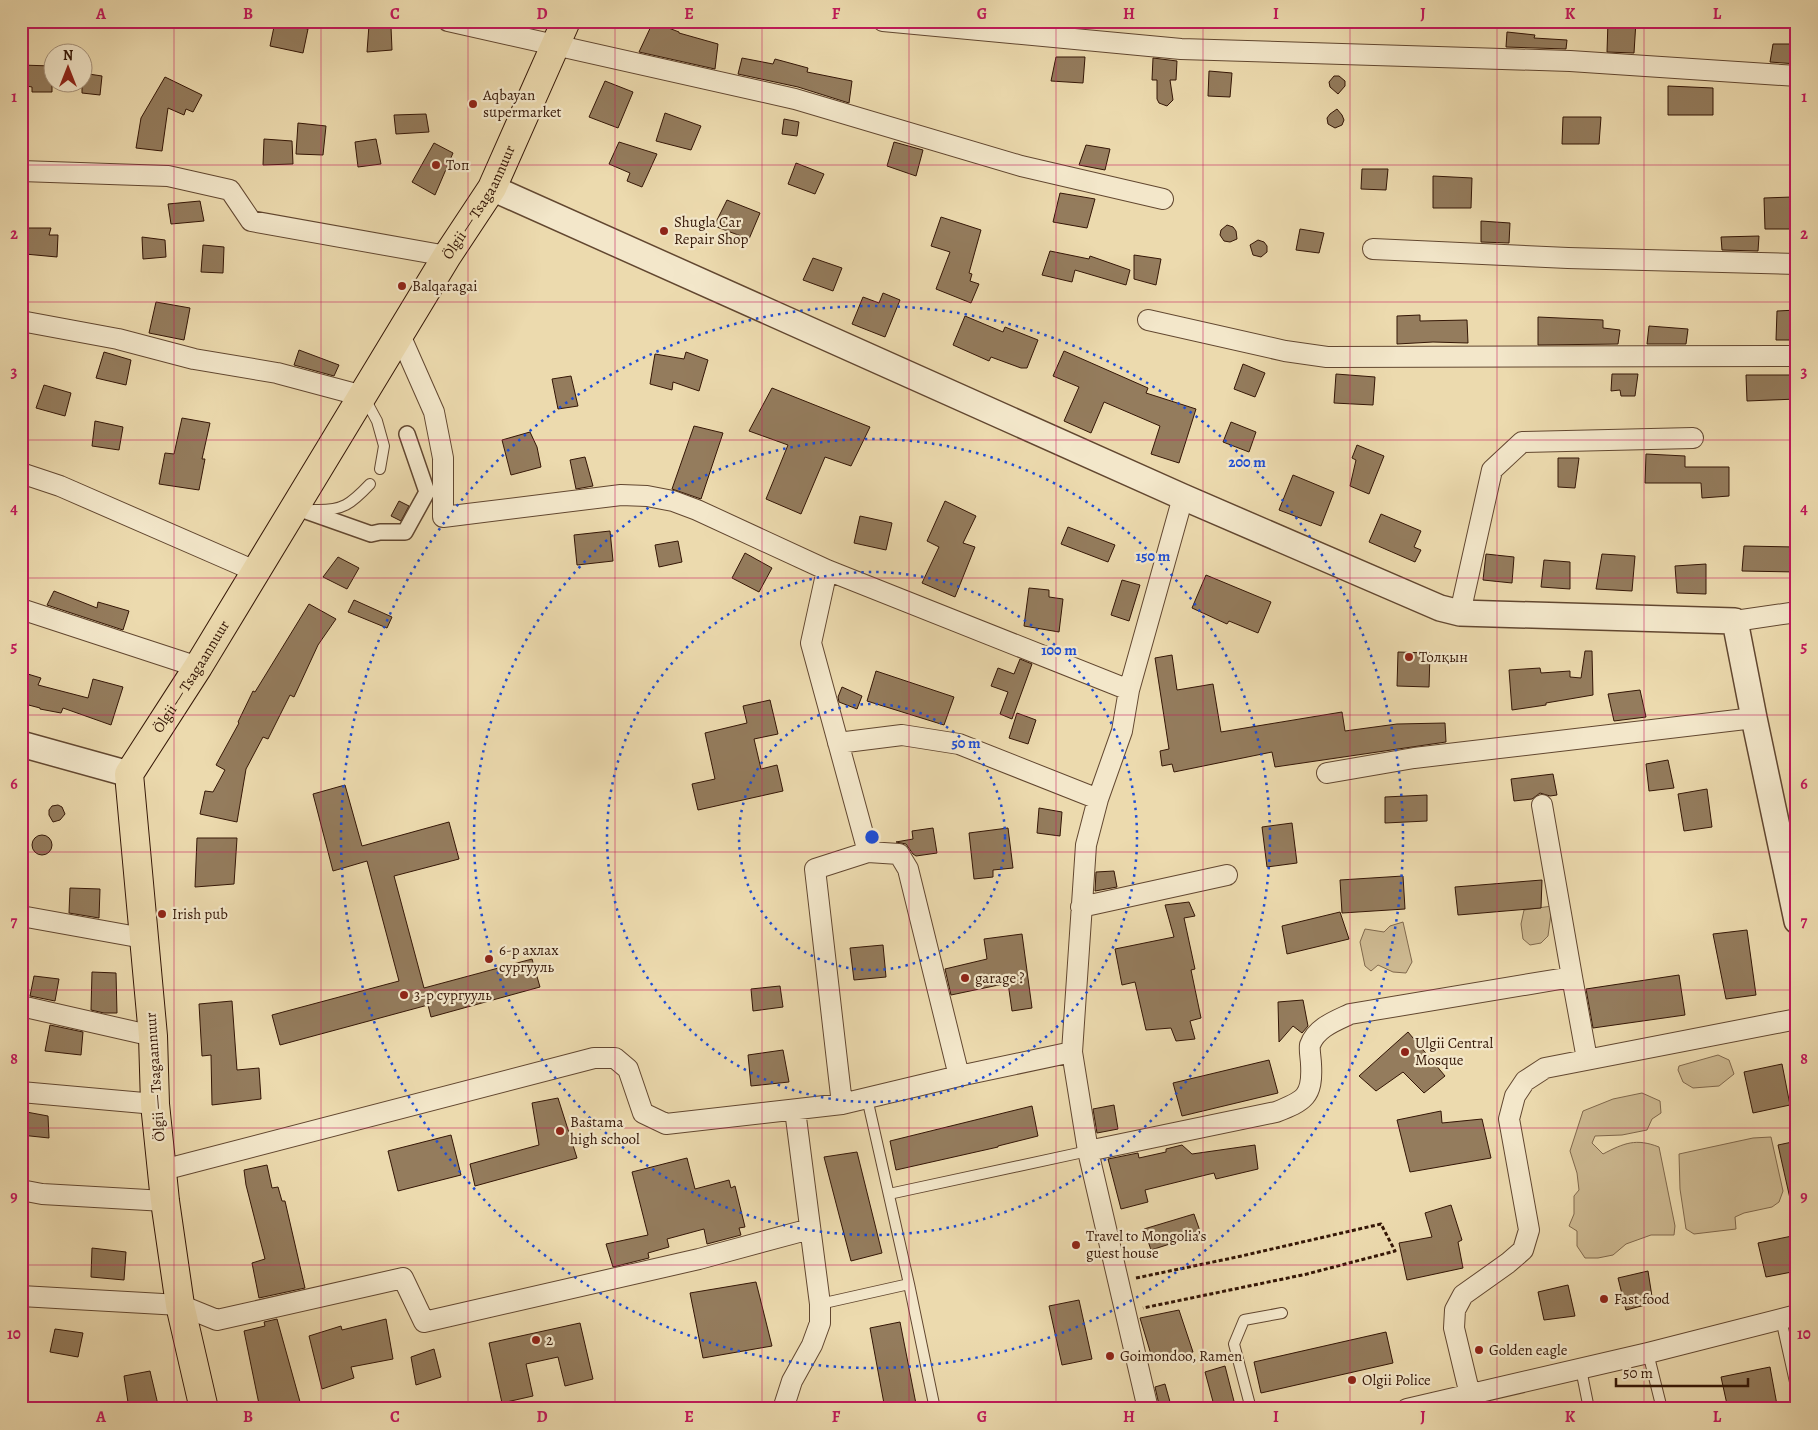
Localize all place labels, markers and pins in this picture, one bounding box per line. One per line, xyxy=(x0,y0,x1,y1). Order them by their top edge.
place label: Aqbayan supermarket xyxy=(482,85,562,122)
marker: Aqbayan supermarket xyxy=(467,98,479,110)
place label: Топ xyxy=(446,155,469,175)
marker: Топ xyxy=(430,159,442,171)
place label: Shugla Car Repair Shop xyxy=(674,212,749,249)
marker: Shugla Car Repair Shop xyxy=(658,225,670,237)
place label: Balqaragai xyxy=(412,276,477,296)
marker: Balqaragai xyxy=(396,280,408,292)
place label: Толқын xyxy=(1419,647,1468,667)
marker: Толқын xyxy=(1403,651,1415,663)
centre of rings xyxy=(863,828,881,846)
place label: Irish pub xyxy=(172,904,228,924)
marker: Irish pub xyxy=(156,908,168,920)
place label: 6-р ахлах сургууль xyxy=(499,940,559,977)
marker: 6-р ахлах сургууль xyxy=(483,953,495,965)
place label: garage ? xyxy=(975,968,1025,988)
marker: garage ? xyxy=(959,972,971,984)
place label: 3-р сургууль xyxy=(414,985,492,1005)
marker: 3-р сургууль xyxy=(398,989,410,1001)
place label: Ulgii Central Mosque xyxy=(1415,1033,1493,1070)
marker: Ulgii Central Mosque xyxy=(1399,1046,1411,1058)
place label: Bastama high school xyxy=(570,1112,640,1149)
marker: Bastama high school xyxy=(554,1125,566,1137)
place label: Travel to Mongolia’s guest house xyxy=(1086,1226,1207,1263)
marker: Travel to Mongolia’s guest house xyxy=(1070,1239,1082,1251)
place label: Fast food xyxy=(1614,1289,1671,1309)
marker: Fast food xyxy=(1598,1293,1610,1305)
place label: 2 xyxy=(546,1330,553,1350)
marker: 2 xyxy=(530,1334,542,1346)
place label: Golden eagle xyxy=(1489,1340,1568,1360)
marker: Golden eagle xyxy=(1473,1344,1485,1356)
place label: Goimondoo, Ramen xyxy=(1120,1346,1242,1366)
marker: Goimondoo, Ramen xyxy=(1104,1350,1116,1362)
place label: Olgii Police xyxy=(1362,1370,1431,1390)
marker: Olgii Police xyxy=(1346,1374,1358,1386)

